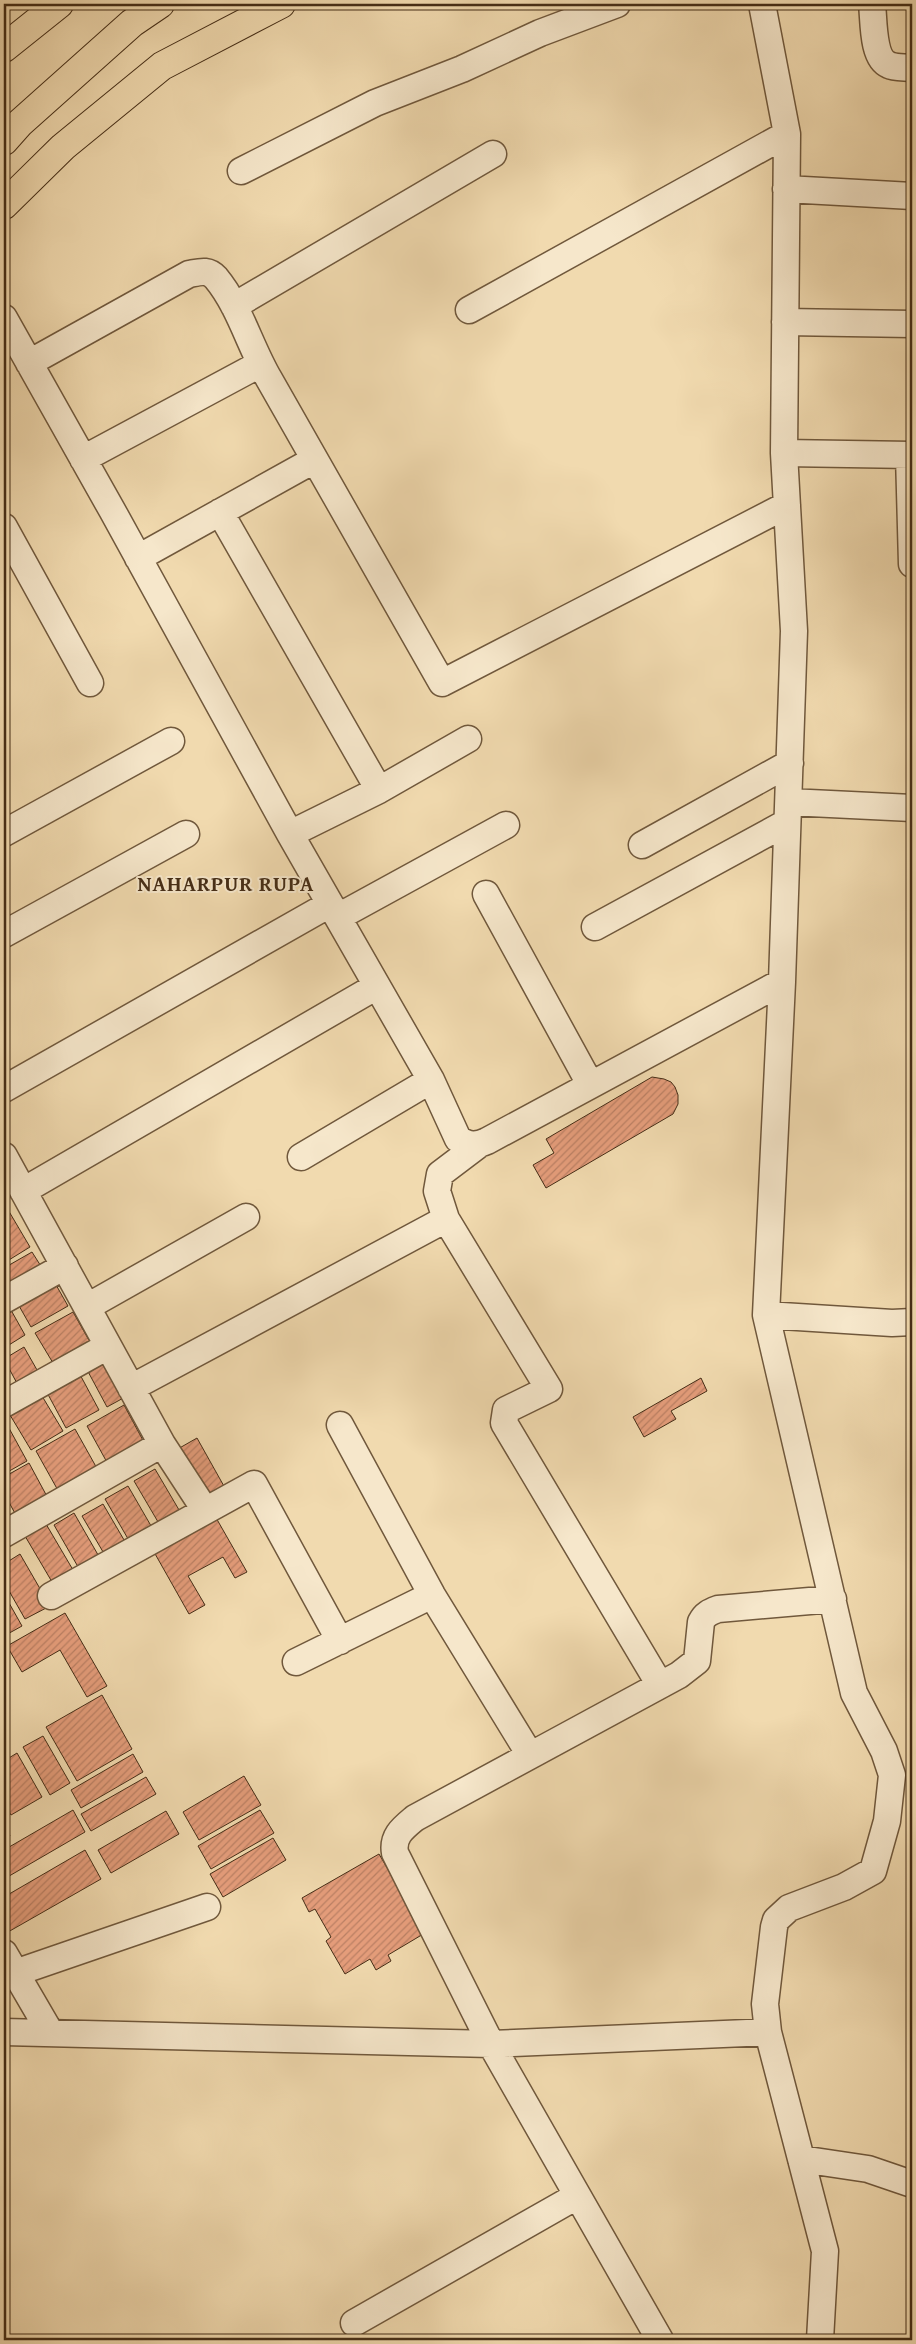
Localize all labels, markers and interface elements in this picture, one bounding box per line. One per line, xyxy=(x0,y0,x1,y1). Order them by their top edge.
district label: NAHARPUR RUPA xyxy=(138,868,314,899)

